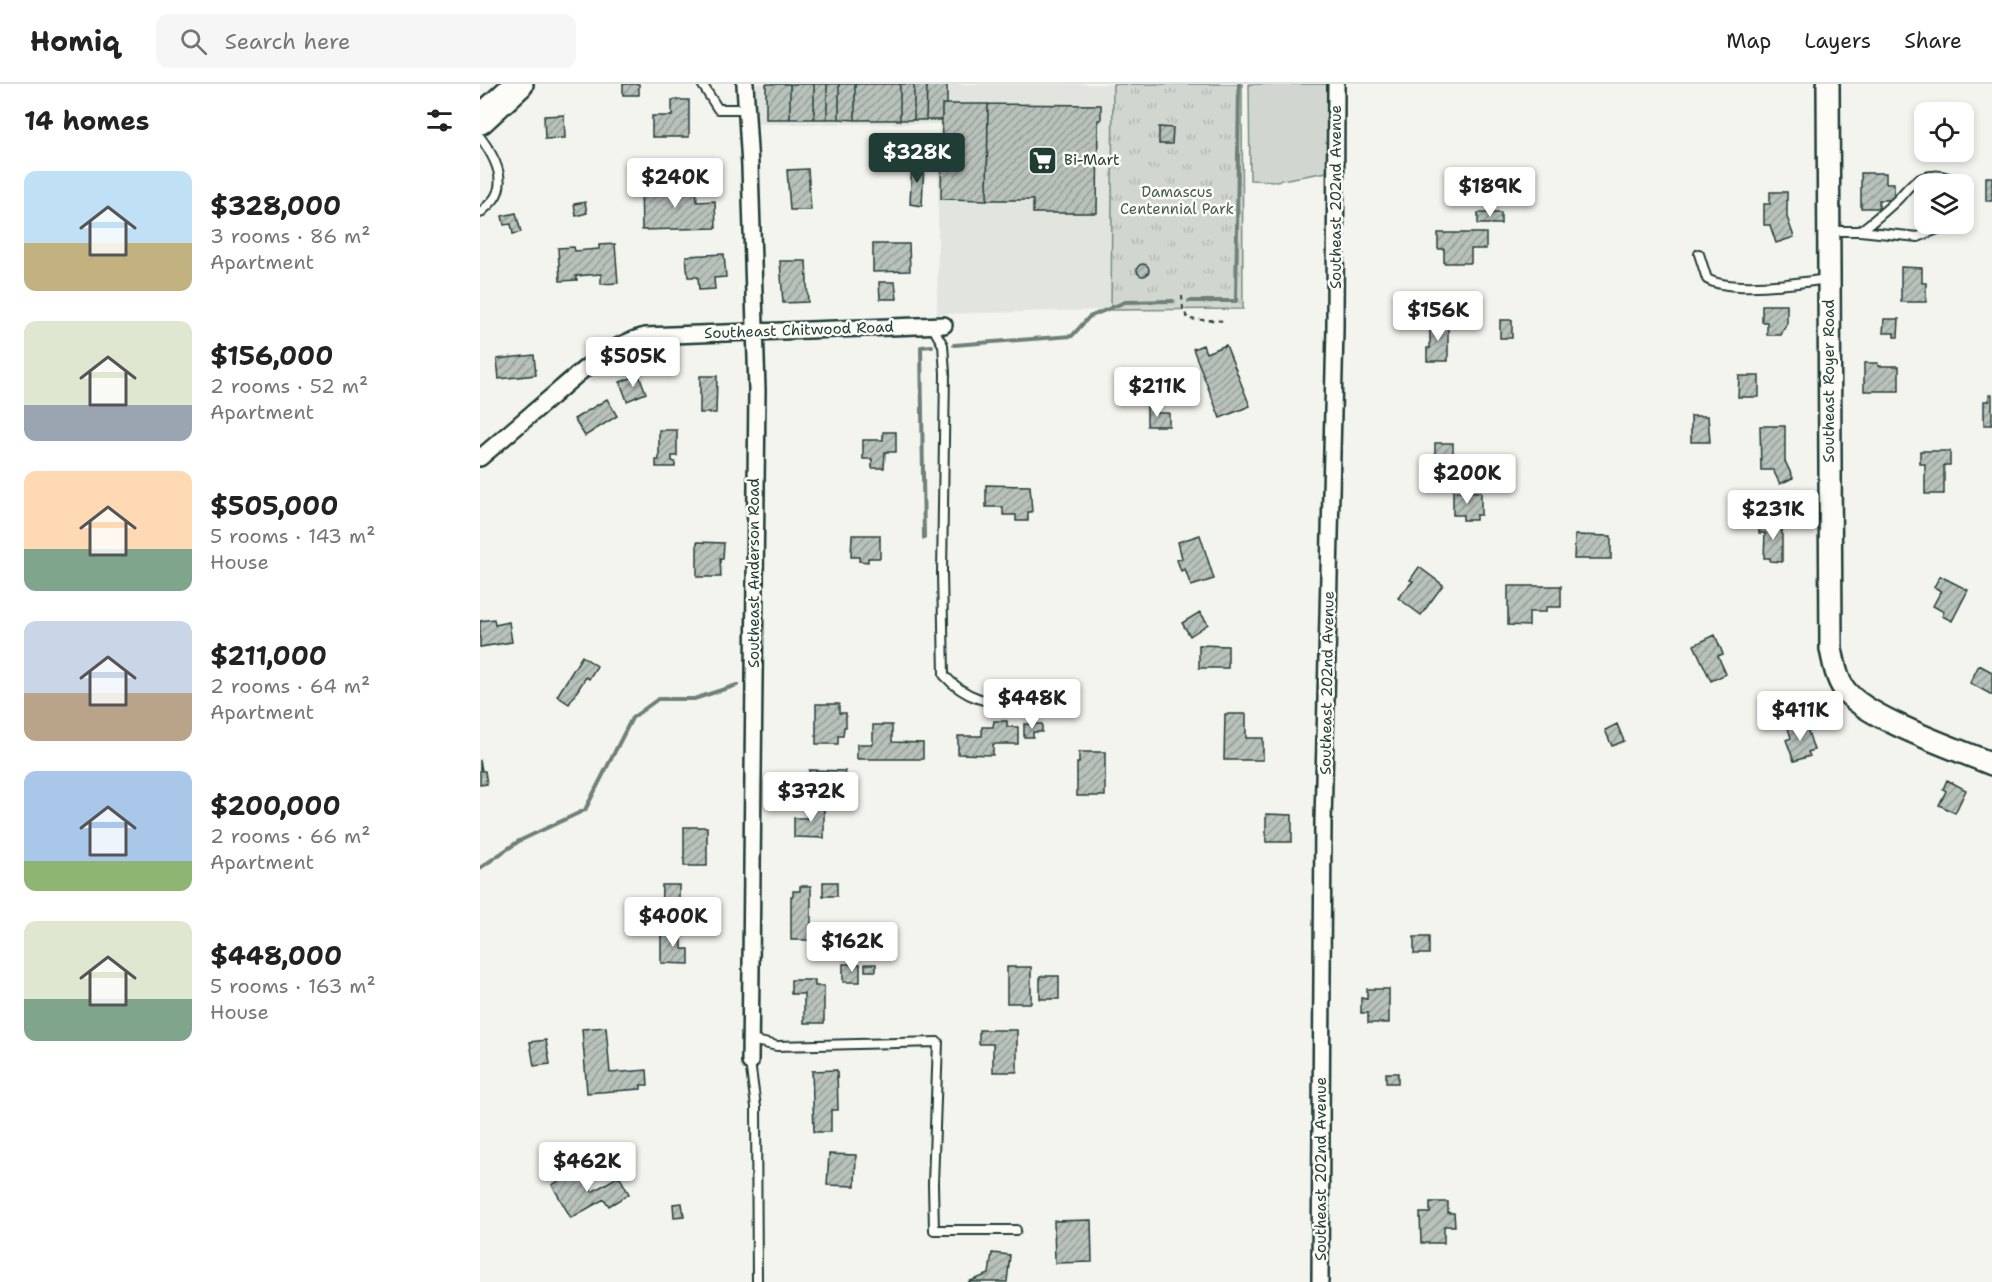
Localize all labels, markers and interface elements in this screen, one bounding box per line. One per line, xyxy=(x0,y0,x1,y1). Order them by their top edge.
search box xyxy=(156,14,576,68)
text: Homiq xyxy=(30,22,120,60)
icon: search xyxy=(177,25,210,58)
text: Search here xyxy=(225,27,351,56)
text: Map xyxy=(1726,27,1771,55)
text: Layers xyxy=(1804,27,1871,55)
text: Share xyxy=(1904,27,1962,55)
map controls xyxy=(1914,102,1974,234)
button: locate xyxy=(1914,102,1974,162)
text: 14 homes xyxy=(24,103,150,138)
icon: filters xyxy=(423,104,456,137)
street label: Southeast 202nd Avenue xyxy=(1326,105,1346,289)
pin: $328K xyxy=(875,133,959,184)
text: $328K xyxy=(883,139,951,165)
supermarket icon: Bi-Mart xyxy=(1027,144,1059,176)
place label: Bi-Mart xyxy=(1064,150,1120,170)
pin: $240K xyxy=(633,158,717,209)
text: $240K xyxy=(641,164,709,190)
pin: $189K xyxy=(1448,167,1532,218)
text: $189K xyxy=(1458,173,1522,199)
button: layers xyxy=(1914,174,1974,234)
park label: Damascus Centennial Park xyxy=(1120,182,1234,219)
text: $328,000 xyxy=(210,188,341,223)
icon: home xyxy=(72,195,144,267)
text: 3 rooms · 86 m² xyxy=(210,223,370,249)
text: Apartment xyxy=(210,249,314,275)
pin: $156K xyxy=(1396,291,1480,342)
text: $156K xyxy=(1407,297,1469,323)
street label: Southeast Royer Road xyxy=(1819,299,1839,463)
street label: Southeast Chitwood Road xyxy=(704,317,895,343)
pin: $505K xyxy=(591,337,675,388)
text: $156,000 xyxy=(210,338,333,373)
text: $505K xyxy=(600,343,666,369)
icon: home xyxy=(72,345,144,417)
pin: $211K xyxy=(1115,367,1199,418)
text: 2 rooms · 52 m² xyxy=(210,373,368,399)
text: $211K xyxy=(1128,373,1186,399)
text: Apartment xyxy=(210,399,314,425)
pin: $200K xyxy=(1425,454,1509,505)
text: $200K xyxy=(1433,460,1501,486)
street label: Southeast Anderson Road xyxy=(744,478,764,668)
text: $505,000 xyxy=(210,488,338,523)
pin: $231K xyxy=(1731,490,1815,541)
icon: home xyxy=(72,495,144,567)
text: $231K xyxy=(1742,496,1804,522)
text: 5 rooms · 143 m² xyxy=(210,523,375,549)
text: House xyxy=(210,549,269,575)
street label: Southeast 202nd Avenue xyxy=(1315,591,1339,775)
text: $211,000 xyxy=(210,638,327,673)
icon: home xyxy=(72,645,144,717)
text: 2 rooms · 64 m² xyxy=(210,673,370,699)
pin: $448K xyxy=(990,679,1074,730)
text: $448K xyxy=(997,685,1067,711)
pin: $411K xyxy=(1758,691,1842,742)
text: $411K xyxy=(1771,697,1829,723)
text: Apartment xyxy=(210,699,314,725)
pin: $372K xyxy=(769,772,853,823)
text: $372K xyxy=(777,778,845,804)
text: $200,000 xyxy=(210,788,341,823)
icon: home xyxy=(72,795,144,867)
text: 2 rooms · 66 m² xyxy=(210,823,371,849)
text: Apartment xyxy=(210,849,314,875)
pin: $400K xyxy=(631,897,715,948)
text: $400K xyxy=(638,903,708,929)
pin: $162K xyxy=(810,922,894,973)
text: $162K xyxy=(821,928,883,954)
text: $448,000 xyxy=(210,938,342,973)
icon: home xyxy=(72,945,144,1017)
text: 5 rooms · 163 m² xyxy=(210,973,376,999)
text: House xyxy=(210,999,269,1025)
street label: Southeast 202nd Avenue xyxy=(1311,1077,1331,1261)
pin: $462K xyxy=(545,1142,629,1193)
text: $462K xyxy=(553,1148,621,1174)

